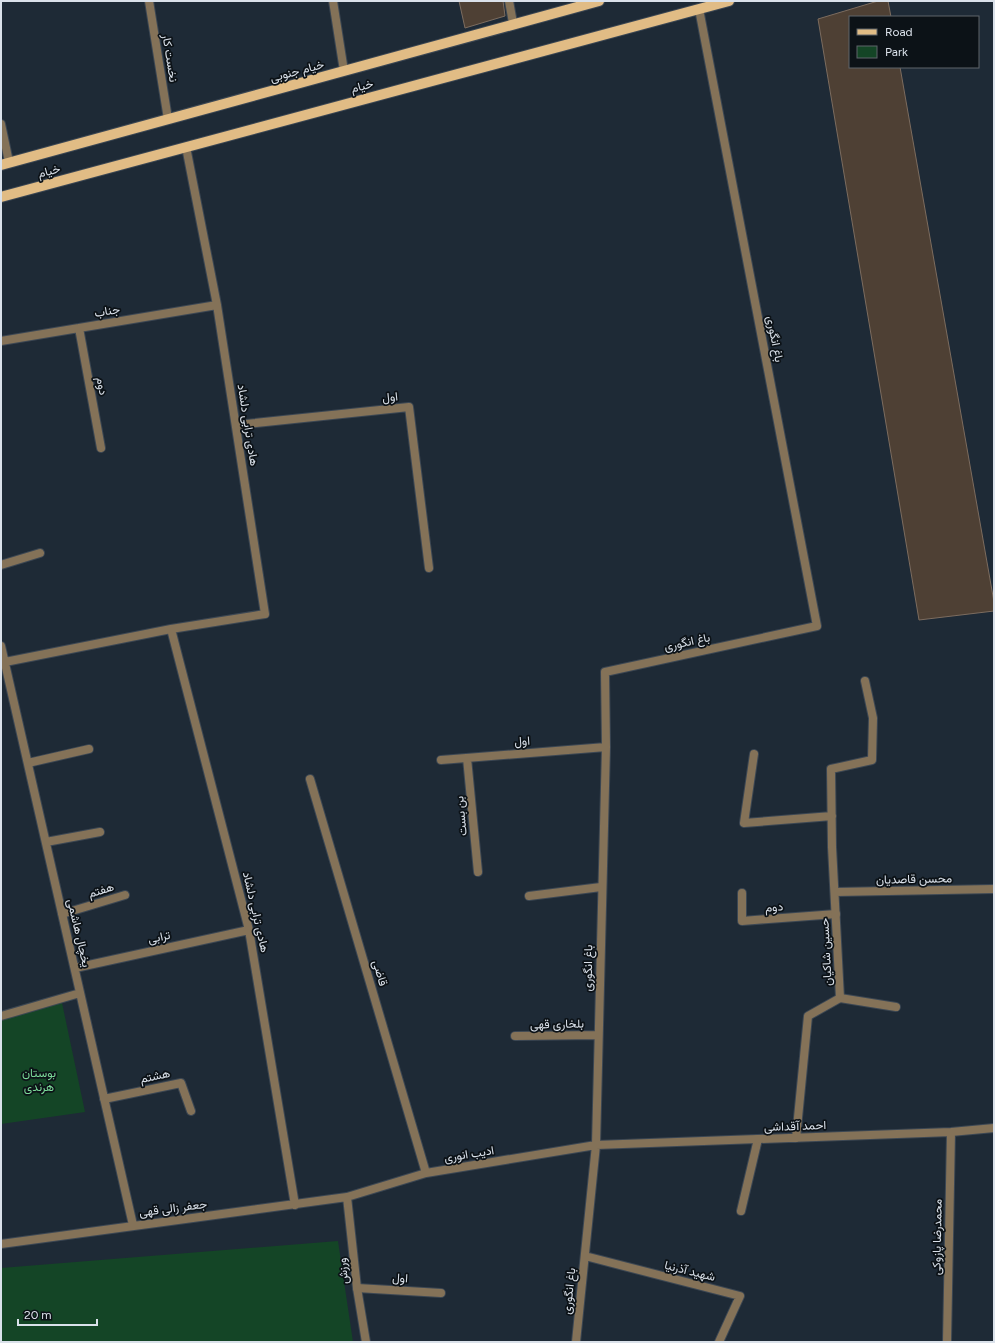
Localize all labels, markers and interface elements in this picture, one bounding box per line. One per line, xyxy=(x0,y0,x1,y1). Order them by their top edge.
legend xyxy=(849,16,979,68)
text: Road xyxy=(885,25,913,39)
street label: نخست کار xyxy=(158,32,181,83)
text: Park xyxy=(885,45,908,59)
street label: خیام جنوبی xyxy=(268,57,326,86)
street label: خیام xyxy=(349,76,375,97)
street label: خیام xyxy=(36,161,62,182)
street label: جناب xyxy=(93,302,121,320)
street label: باغ انگوری xyxy=(762,315,786,364)
street label: دوم xyxy=(93,376,111,397)
street label: هادی ترابی دلشاد xyxy=(234,383,261,467)
street label: اول xyxy=(381,389,399,406)
street label: باغ انگوری xyxy=(663,630,712,656)
street label: اول xyxy=(514,733,530,750)
street label: بن بست xyxy=(452,795,471,837)
street label: هادی ترابی دلشاد xyxy=(239,870,272,954)
street label: محسن قاصدیان xyxy=(876,871,952,888)
street label: هفتم xyxy=(86,879,116,901)
street label: یخچال هاشمی xyxy=(63,897,94,969)
street label: دوم xyxy=(764,899,784,916)
street label: حسین شاکیان xyxy=(817,918,836,986)
street label: ترابی xyxy=(146,928,172,947)
street label: باغ انگوری xyxy=(581,944,597,992)
street label: قاضی xyxy=(369,958,390,988)
street label: بلخاری قهی xyxy=(530,1017,584,1032)
park label: بوستان هرندی xyxy=(22,1066,56,1095)
street label: هشتم xyxy=(139,1066,172,1087)
street label: احمد آقداشی xyxy=(764,1118,826,1135)
street label: ادیب انوری xyxy=(443,1143,495,1166)
street label: جعفر زالی قهی xyxy=(138,1197,208,1220)
street label: محمدرضا پازوکی xyxy=(929,1199,946,1275)
street label: ورزش xyxy=(335,1257,352,1285)
street label: شهید آذرنیا xyxy=(663,1258,717,1285)
street label: باغ انگوری xyxy=(560,1267,580,1315)
street label: اول xyxy=(392,1271,408,1286)
scale bar xyxy=(18,1301,97,1327)
text: 20 m xyxy=(24,1308,52,1322)

